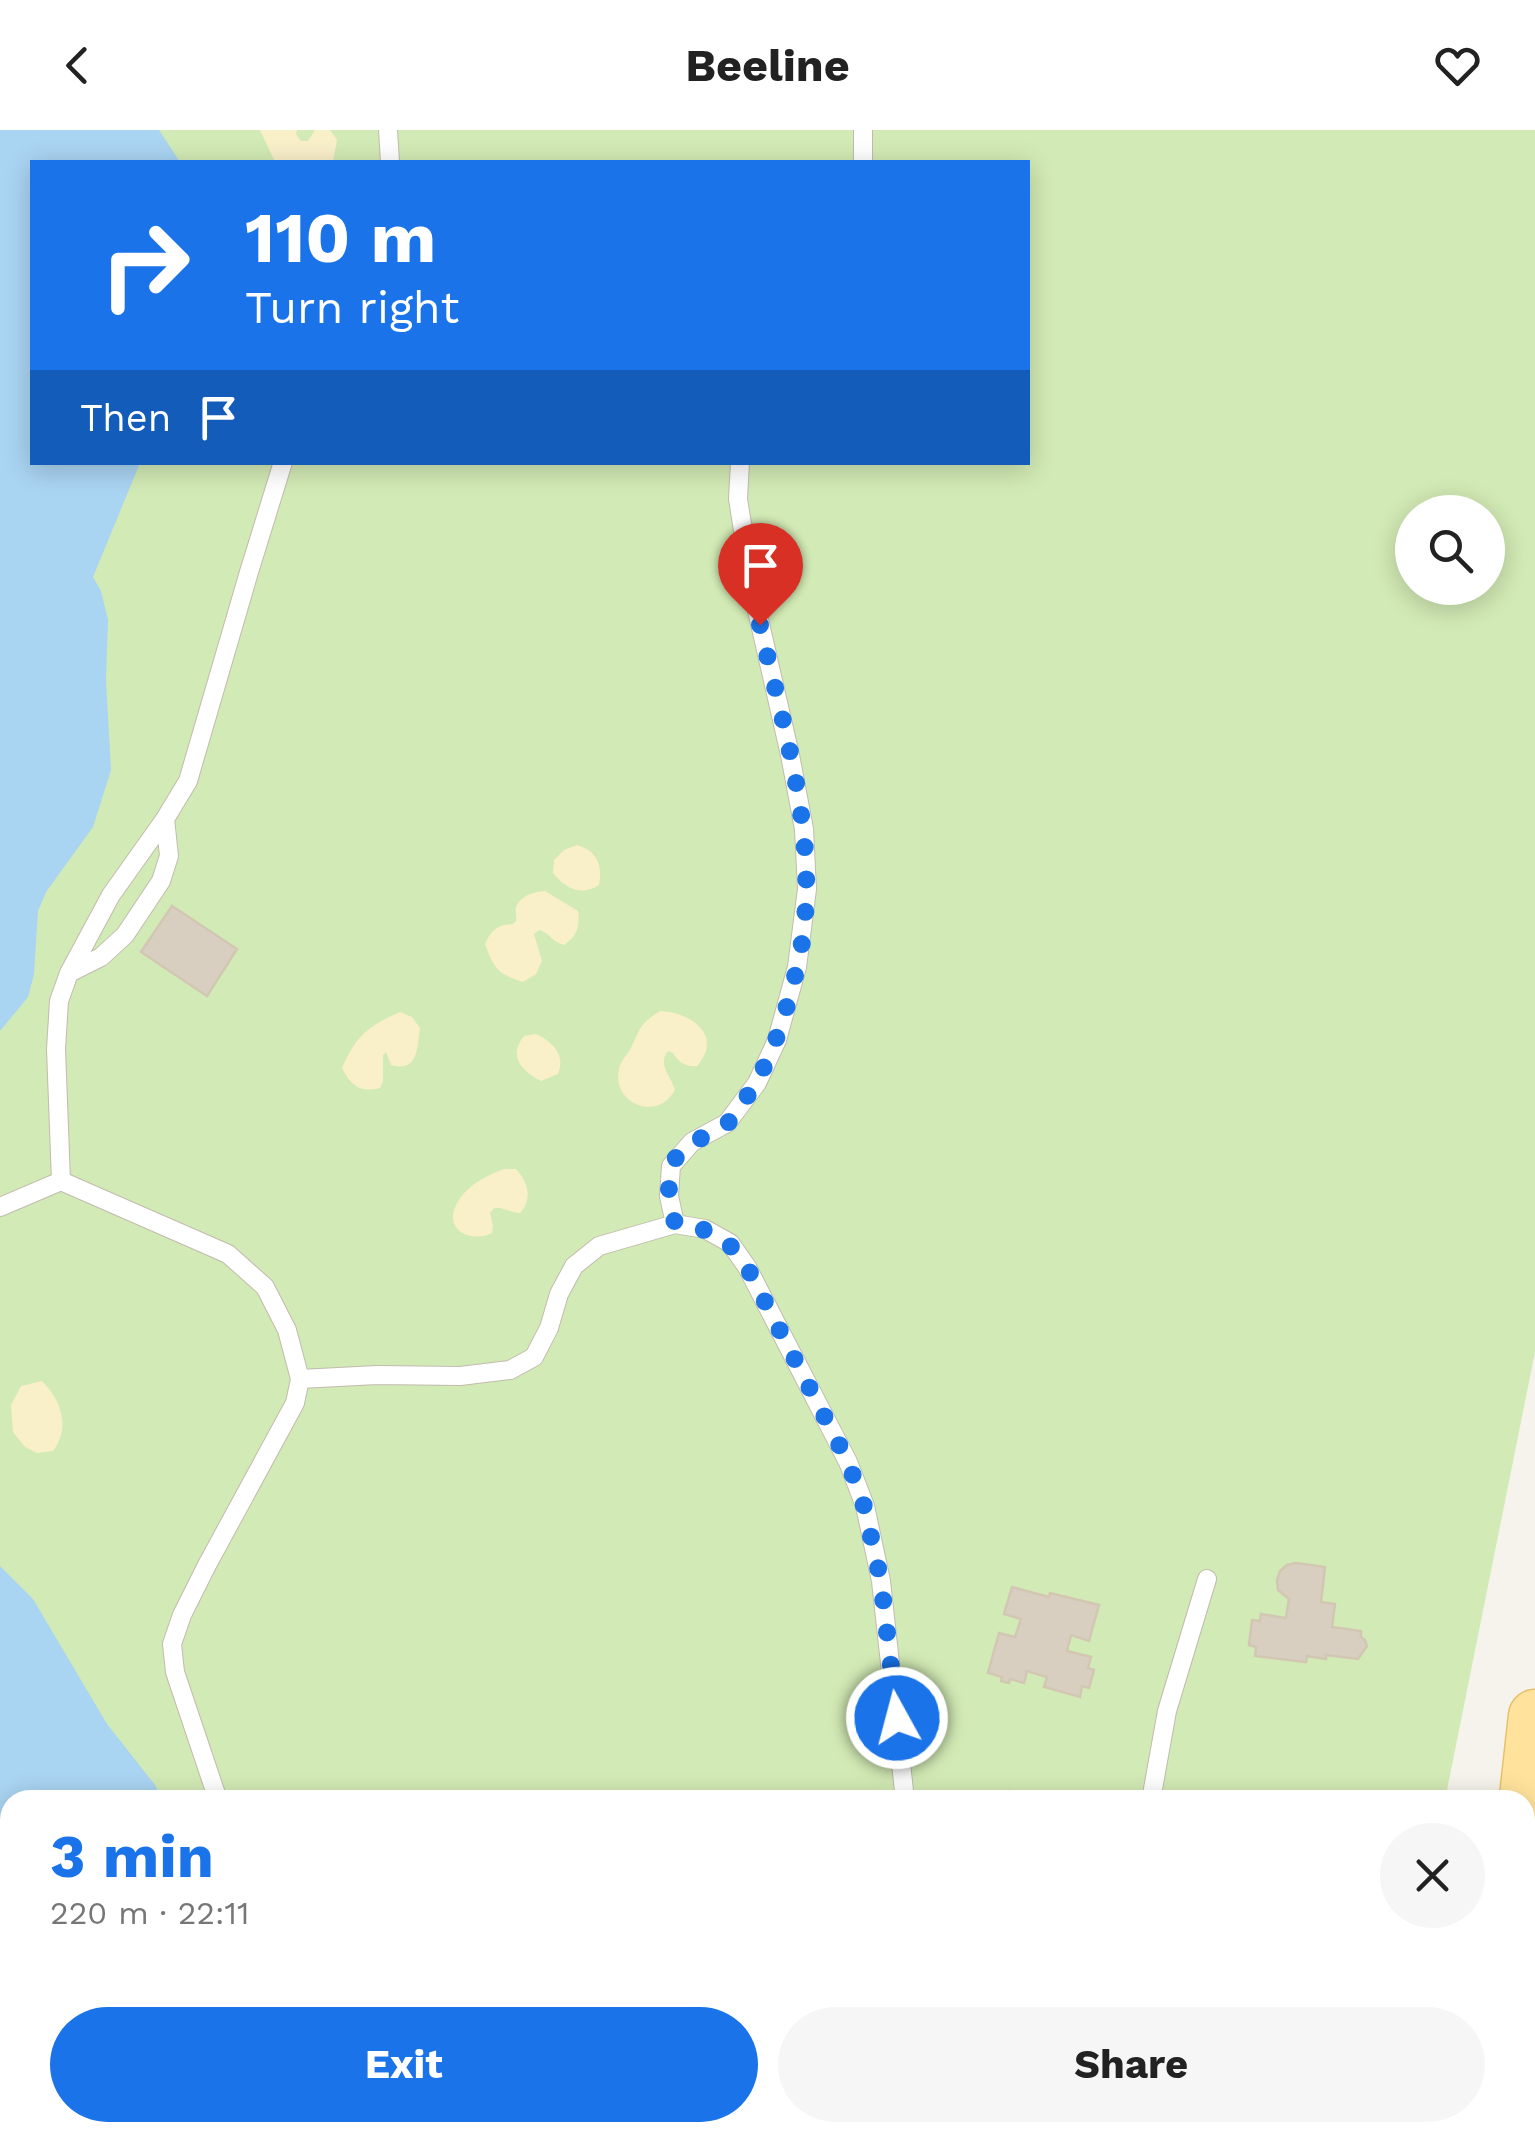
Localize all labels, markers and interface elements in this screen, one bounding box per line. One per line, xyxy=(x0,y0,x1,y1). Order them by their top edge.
icon: back xyxy=(50,38,105,93)
icon: heart xyxy=(1430,38,1485,93)
text: Beeline xyxy=(685,39,850,92)
text: 110 m xyxy=(245,197,436,279)
icon: right xyxy=(80,200,210,330)
text: Turn right xyxy=(245,281,459,334)
icon: arrive xyxy=(191,390,246,445)
text: Then xyxy=(80,396,171,440)
map controls xyxy=(1395,495,1505,605)
button: search xyxy=(1395,495,1505,605)
pin xyxy=(718,523,803,626)
icon: arrive xyxy=(733,538,788,593)
position arrow xyxy=(845,1666,949,1770)
text: 3 min xyxy=(50,1821,214,1892)
button: close xyxy=(1380,1823,1485,1928)
text: 220 m · 22:11 xyxy=(50,1894,249,1932)
button: Exit xyxy=(50,2007,758,2122)
button: Share xyxy=(778,2007,1485,2122)

